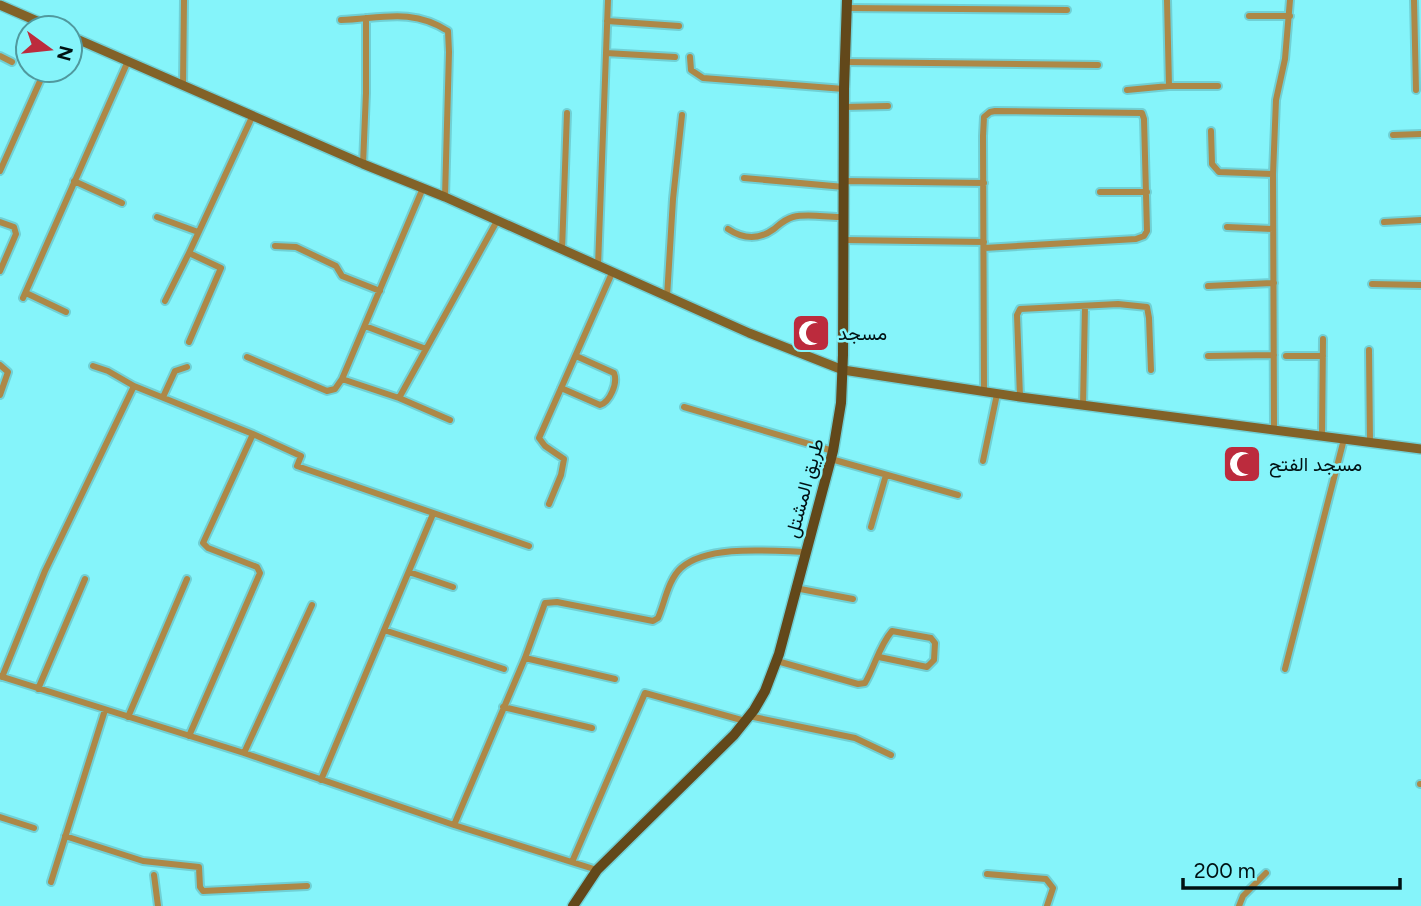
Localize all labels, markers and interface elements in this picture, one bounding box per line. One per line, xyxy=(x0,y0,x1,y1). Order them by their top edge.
north arrow xyxy=(14,14,84,84)
text: N xyxy=(52,43,78,63)
mosque icon: مسجد xyxy=(790,312,832,354)
place label: مسجد xyxy=(838,322,887,345)
street label: طريق المشتل xyxy=(780,436,829,540)
mosque icon: مسجد الفتح xyxy=(1221,443,1263,485)
place label: مسجد الفتح xyxy=(1269,453,1362,478)
scale bar xyxy=(1183,846,1400,890)
text: 200 m xyxy=(1194,858,1256,883)

